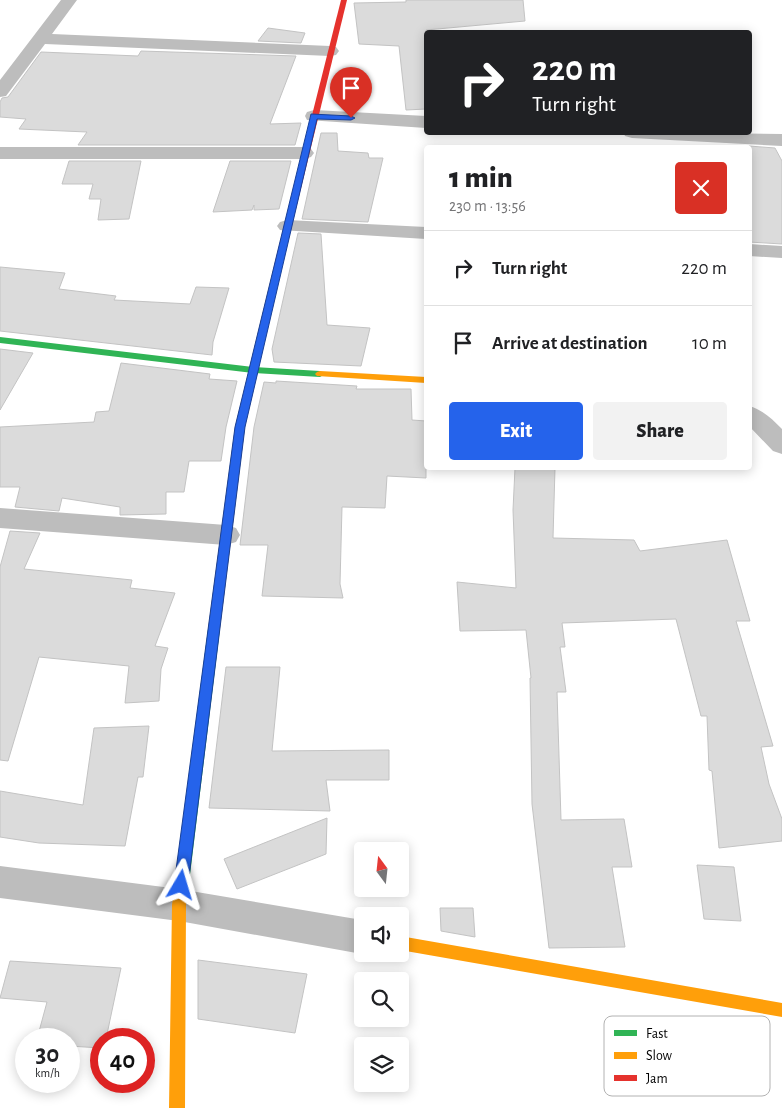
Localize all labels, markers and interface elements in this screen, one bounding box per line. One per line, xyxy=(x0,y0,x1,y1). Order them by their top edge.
icon: right xyxy=(449,50,514,115)
text: 220 m xyxy=(532,52,617,87)
pin xyxy=(330,67,372,118)
icon: arrive xyxy=(337,74,365,102)
text: Turn right xyxy=(532,93,616,115)
button: close xyxy=(675,162,727,214)
text: 1 min xyxy=(449,163,513,193)
text: 230 m · 13:56 xyxy=(449,198,526,214)
icon: right xyxy=(449,254,477,282)
text: Turn right xyxy=(492,259,567,278)
text: 220 m xyxy=(681,259,727,278)
icon: arrive xyxy=(449,329,477,357)
text: Arrive at destination xyxy=(492,334,648,353)
text: 10 m xyxy=(692,334,727,353)
button: Exit xyxy=(449,402,583,460)
button: Share xyxy=(593,402,727,460)
north arrow xyxy=(354,842,409,898)
map controls xyxy=(354,842,409,1092)
position arrow xyxy=(154,858,206,910)
button: sound xyxy=(354,907,409,962)
button: search xyxy=(354,972,409,1027)
legend xyxy=(604,1016,770,1096)
text: Fast xyxy=(646,1027,668,1041)
speed limit sign: 40 xyxy=(90,1028,155,1093)
button: layers xyxy=(354,1037,409,1092)
text: 30 xyxy=(36,1042,59,1067)
text: Slow xyxy=(646,1049,673,1063)
text: km/h xyxy=(35,1067,60,1079)
text: Jam xyxy=(646,1072,668,1086)

